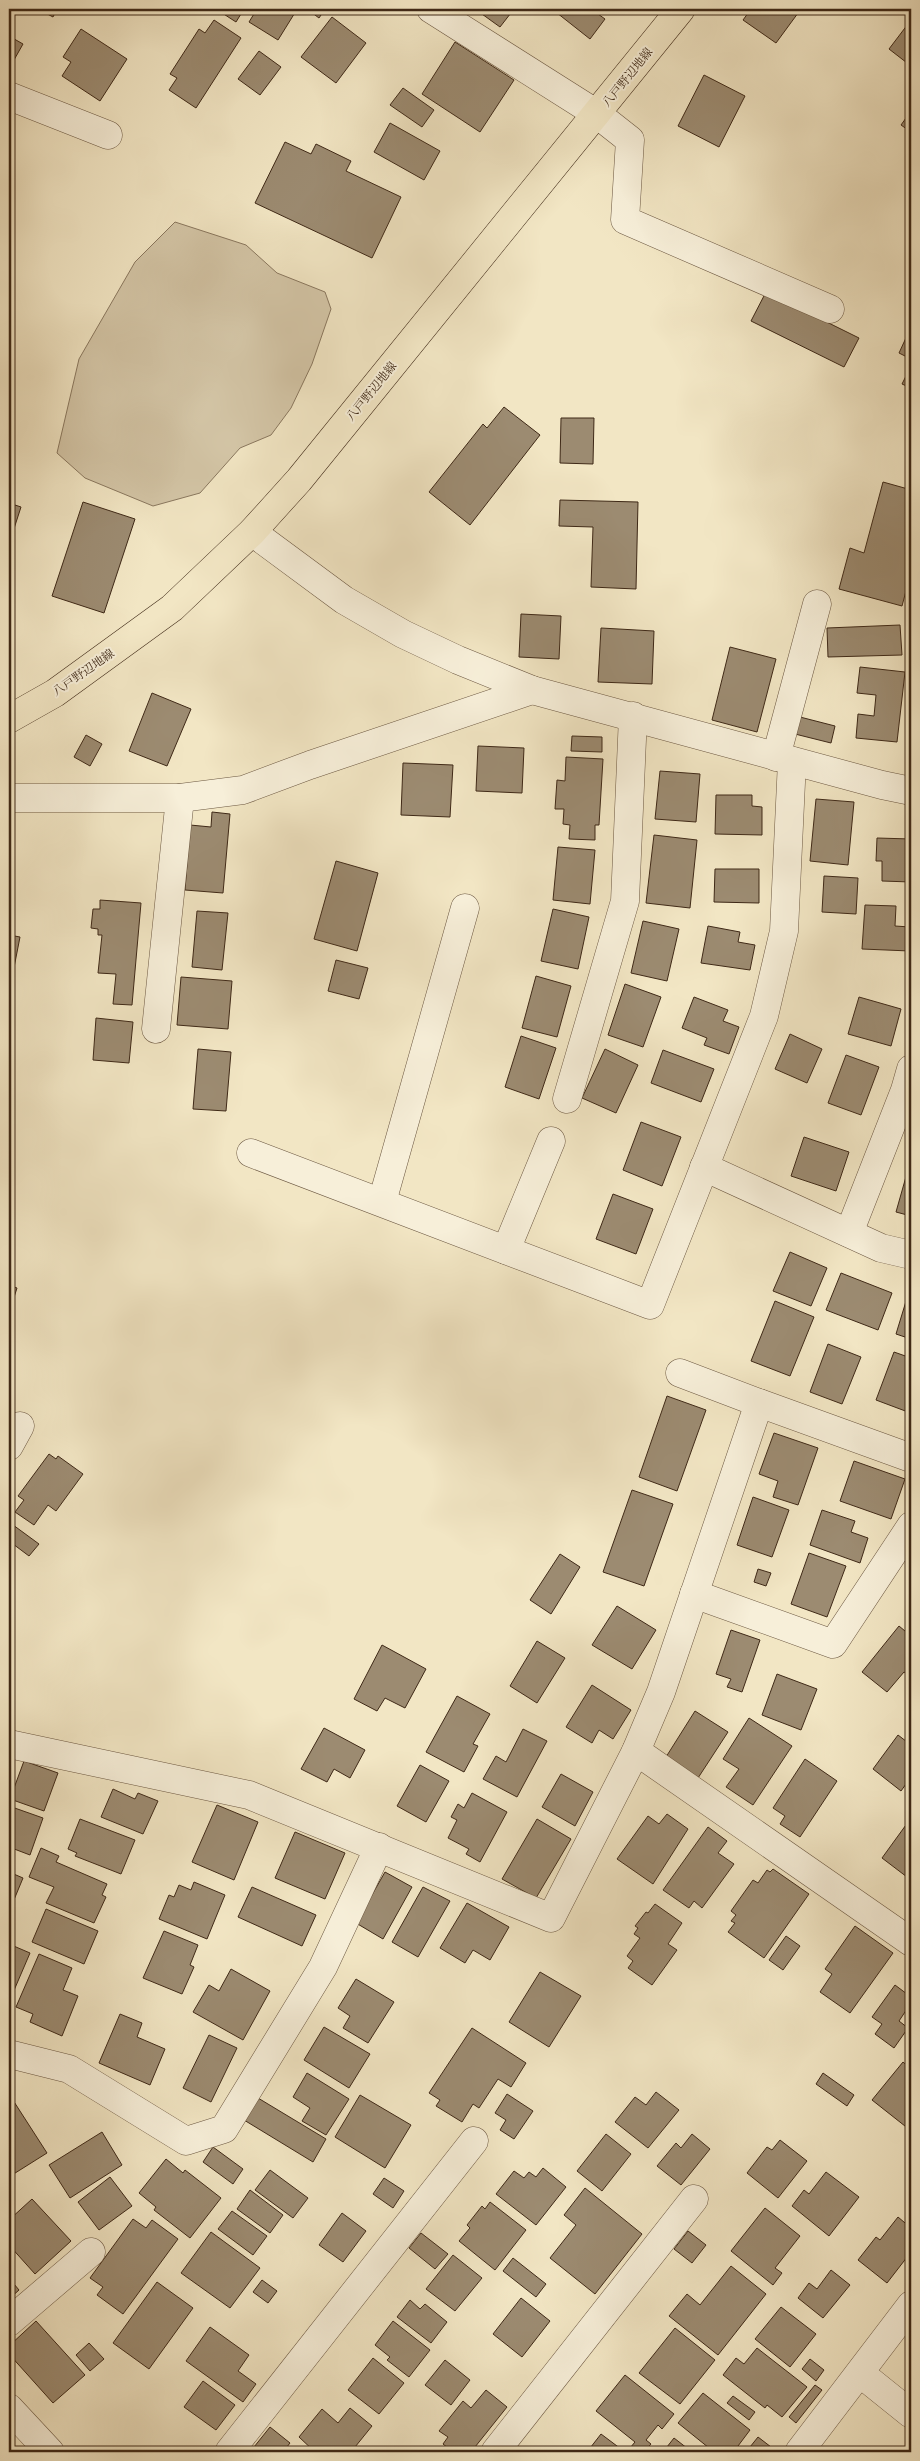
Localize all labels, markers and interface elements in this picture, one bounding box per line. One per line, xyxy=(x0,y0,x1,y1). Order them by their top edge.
street label: 八戸野辺地線 xyxy=(599,44,655,110)
street label: 八戸野辺地線 xyxy=(343,358,399,424)
street label: 八戸野辺地線 xyxy=(49,645,117,699)

